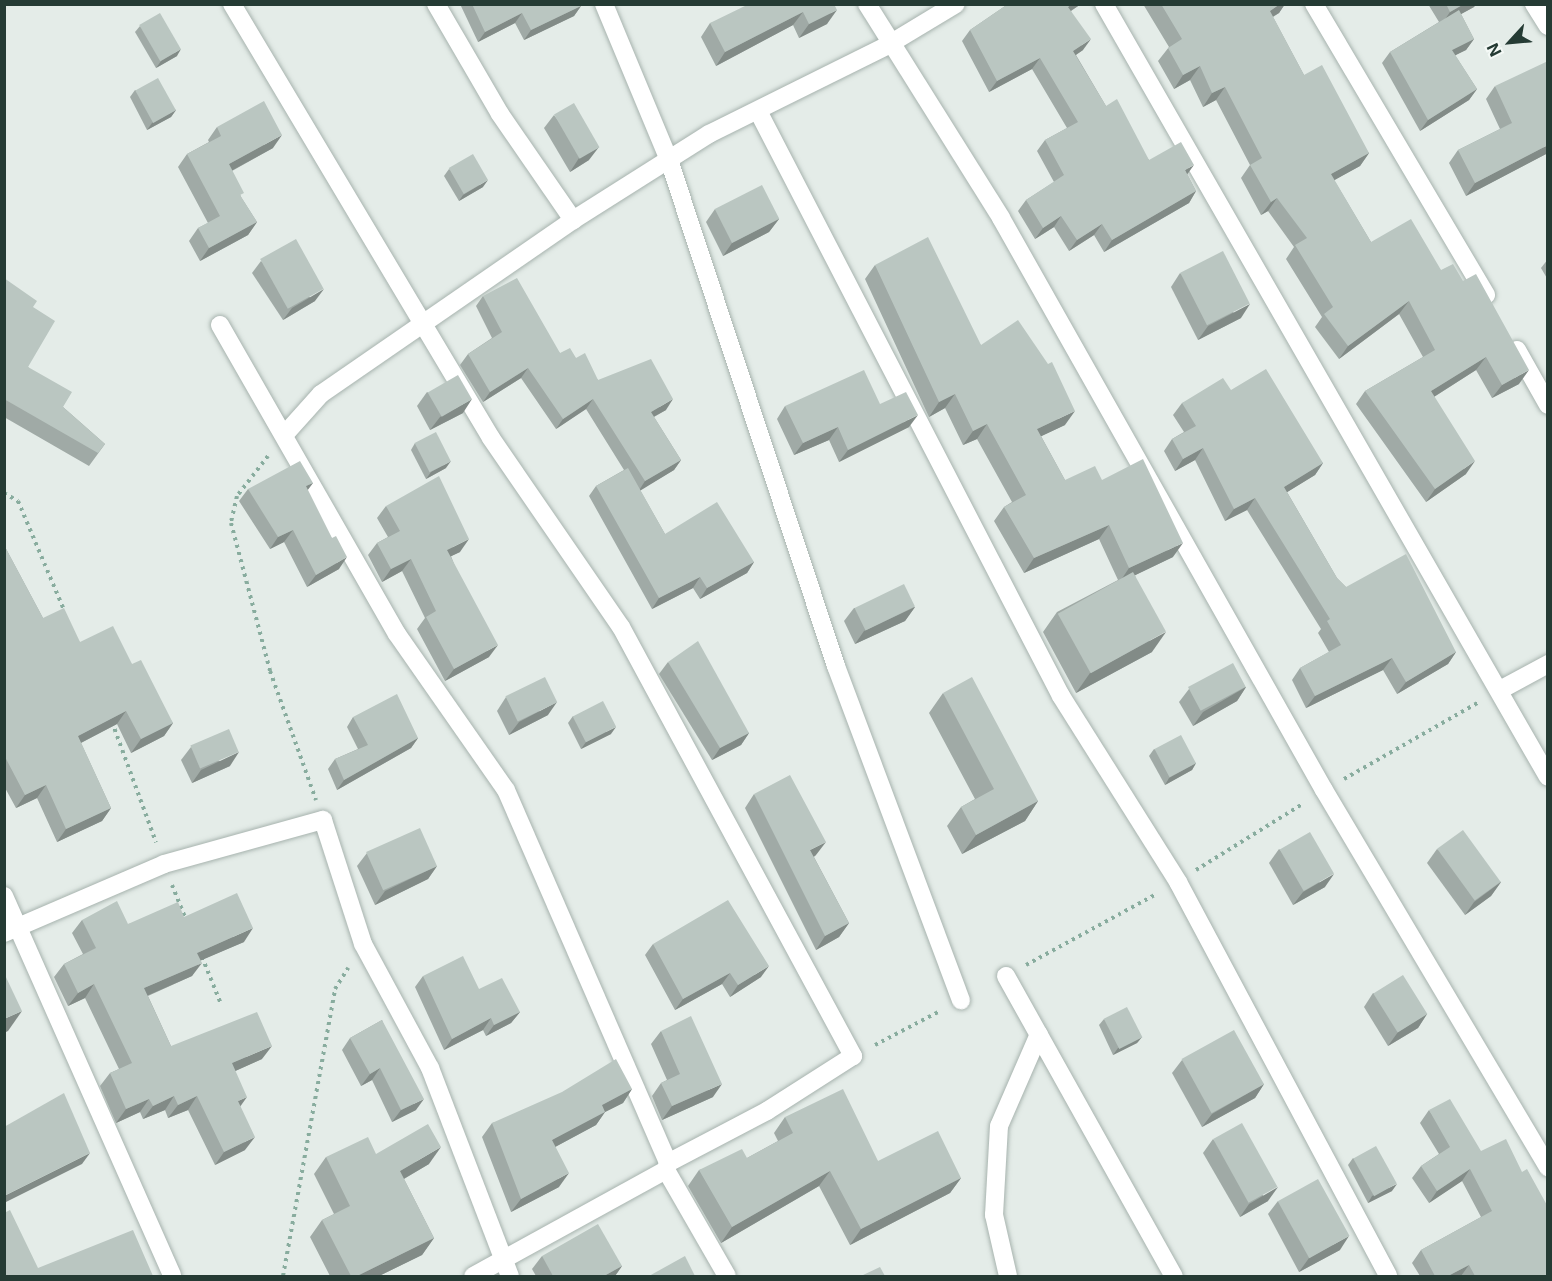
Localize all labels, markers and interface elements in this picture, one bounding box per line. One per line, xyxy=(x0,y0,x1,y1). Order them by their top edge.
north arrow xyxy=(1480,12,1540,72)
text: N xyxy=(1482,40,1505,60)

